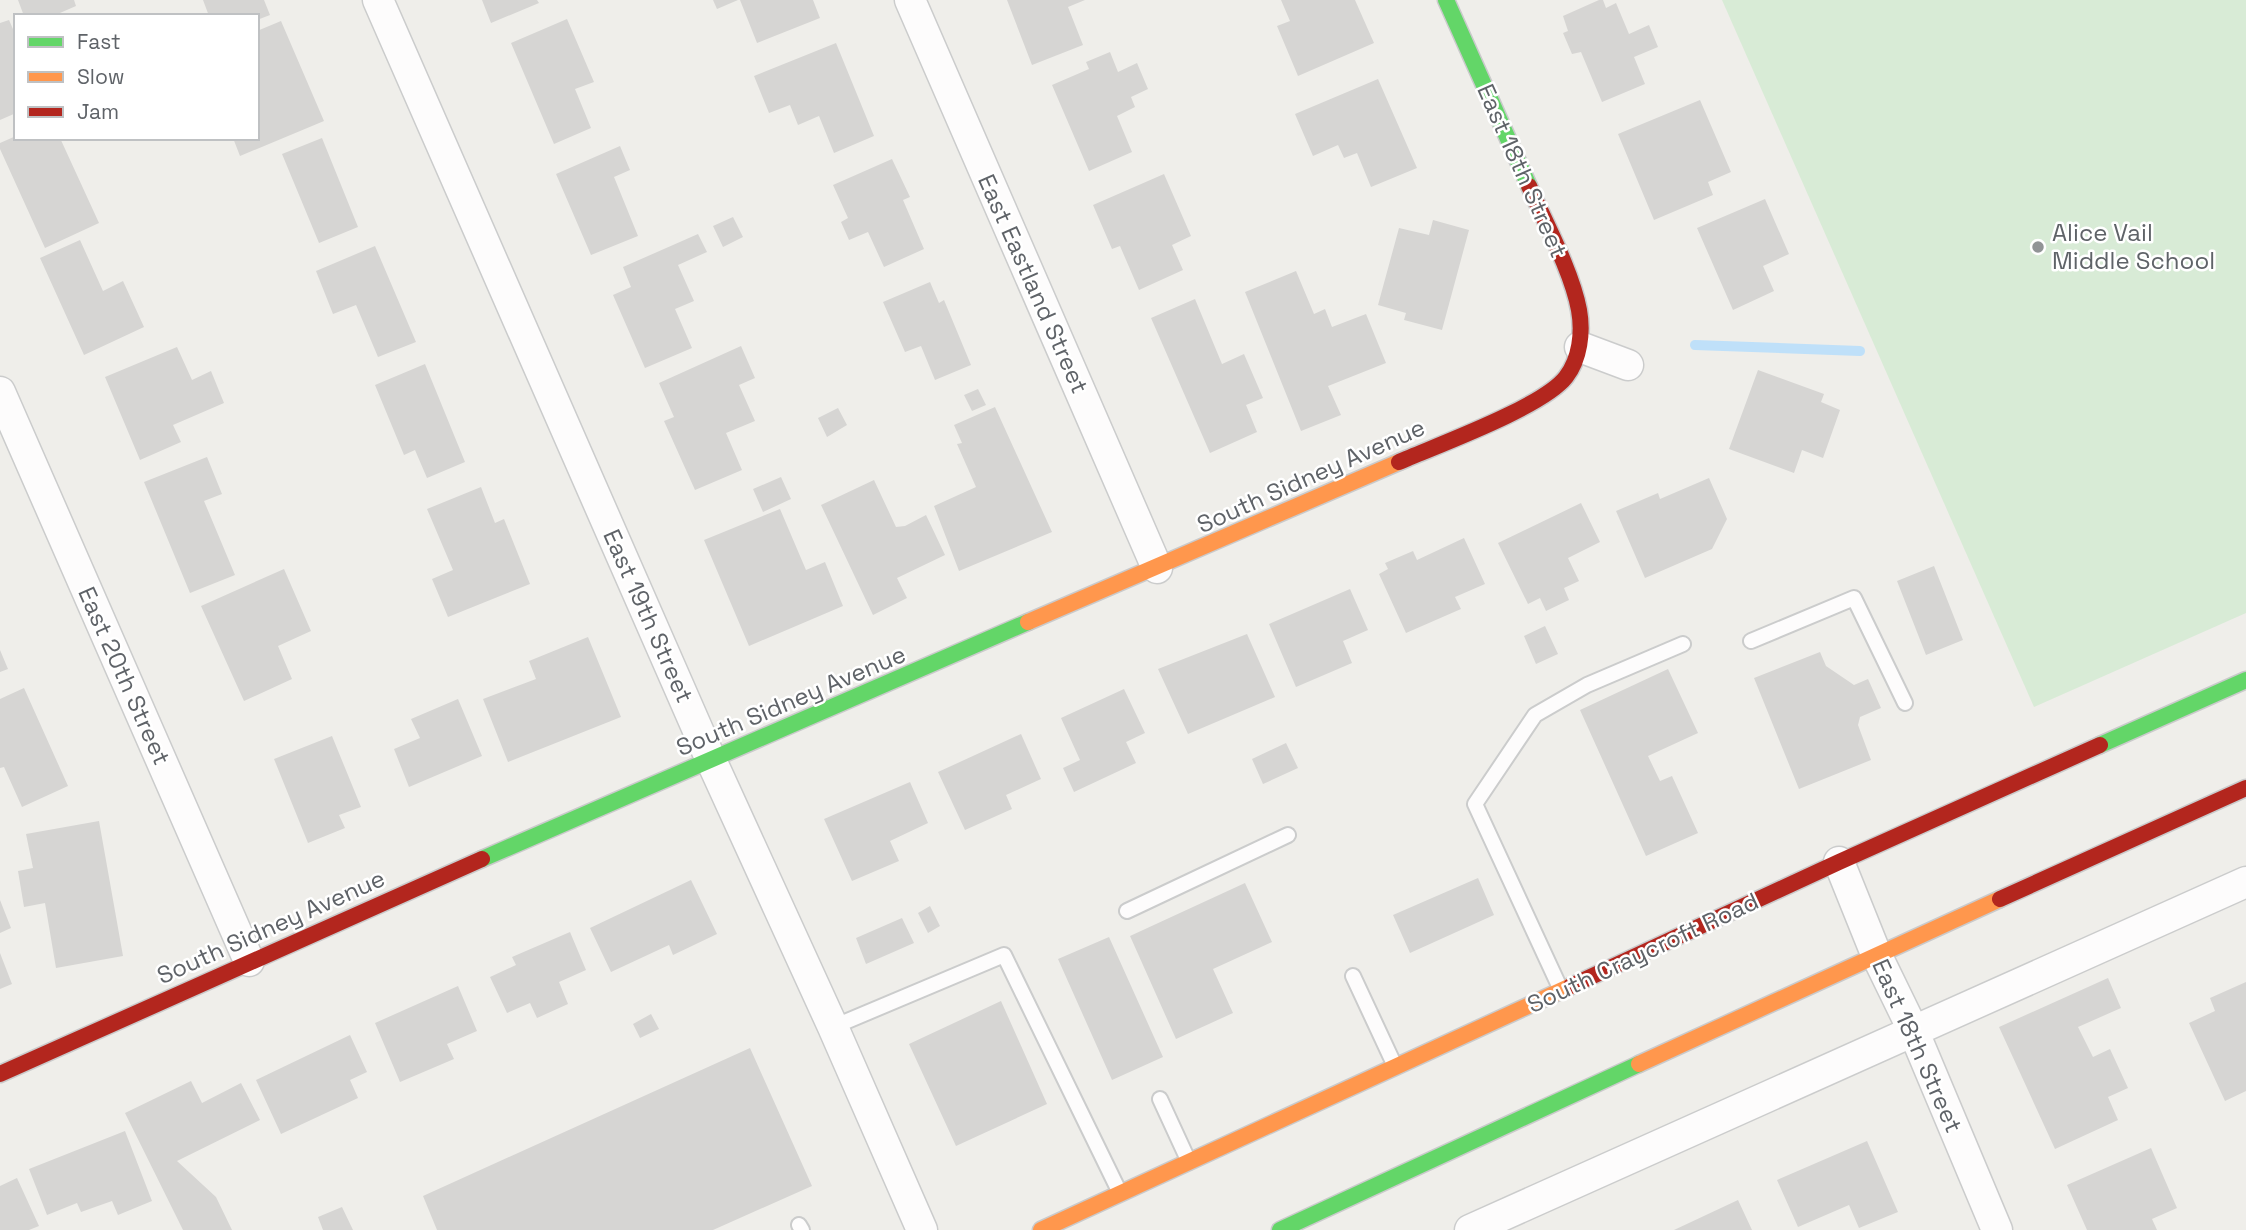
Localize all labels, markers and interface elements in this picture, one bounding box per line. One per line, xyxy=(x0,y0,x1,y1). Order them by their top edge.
legend xyxy=(14,14,259,140)
text: Fast xyxy=(77,28,121,55)
text: Slow xyxy=(77,63,125,90)
street label: East 18th Street xyxy=(1470,79,1575,263)
text: Jam xyxy=(77,98,119,125)
street label: East Eastland Street xyxy=(971,169,1096,398)
place label: Alice Vail Middle School xyxy=(2052,217,2215,276)
marker: Alice Vail Middle School xyxy=(2030,239,2046,255)
street label: South Sidney Avenue xyxy=(1192,411,1430,540)
street label: East 19th Street xyxy=(596,524,701,707)
street label: East 20th Street xyxy=(71,582,178,770)
street label: South Sidney Avenue xyxy=(671,638,910,763)
street label: South Sidney Avenue xyxy=(152,862,390,991)
street label: South Craycroft Road xyxy=(1522,885,1764,1020)
street label: East 18th Street xyxy=(1865,954,1970,1138)

